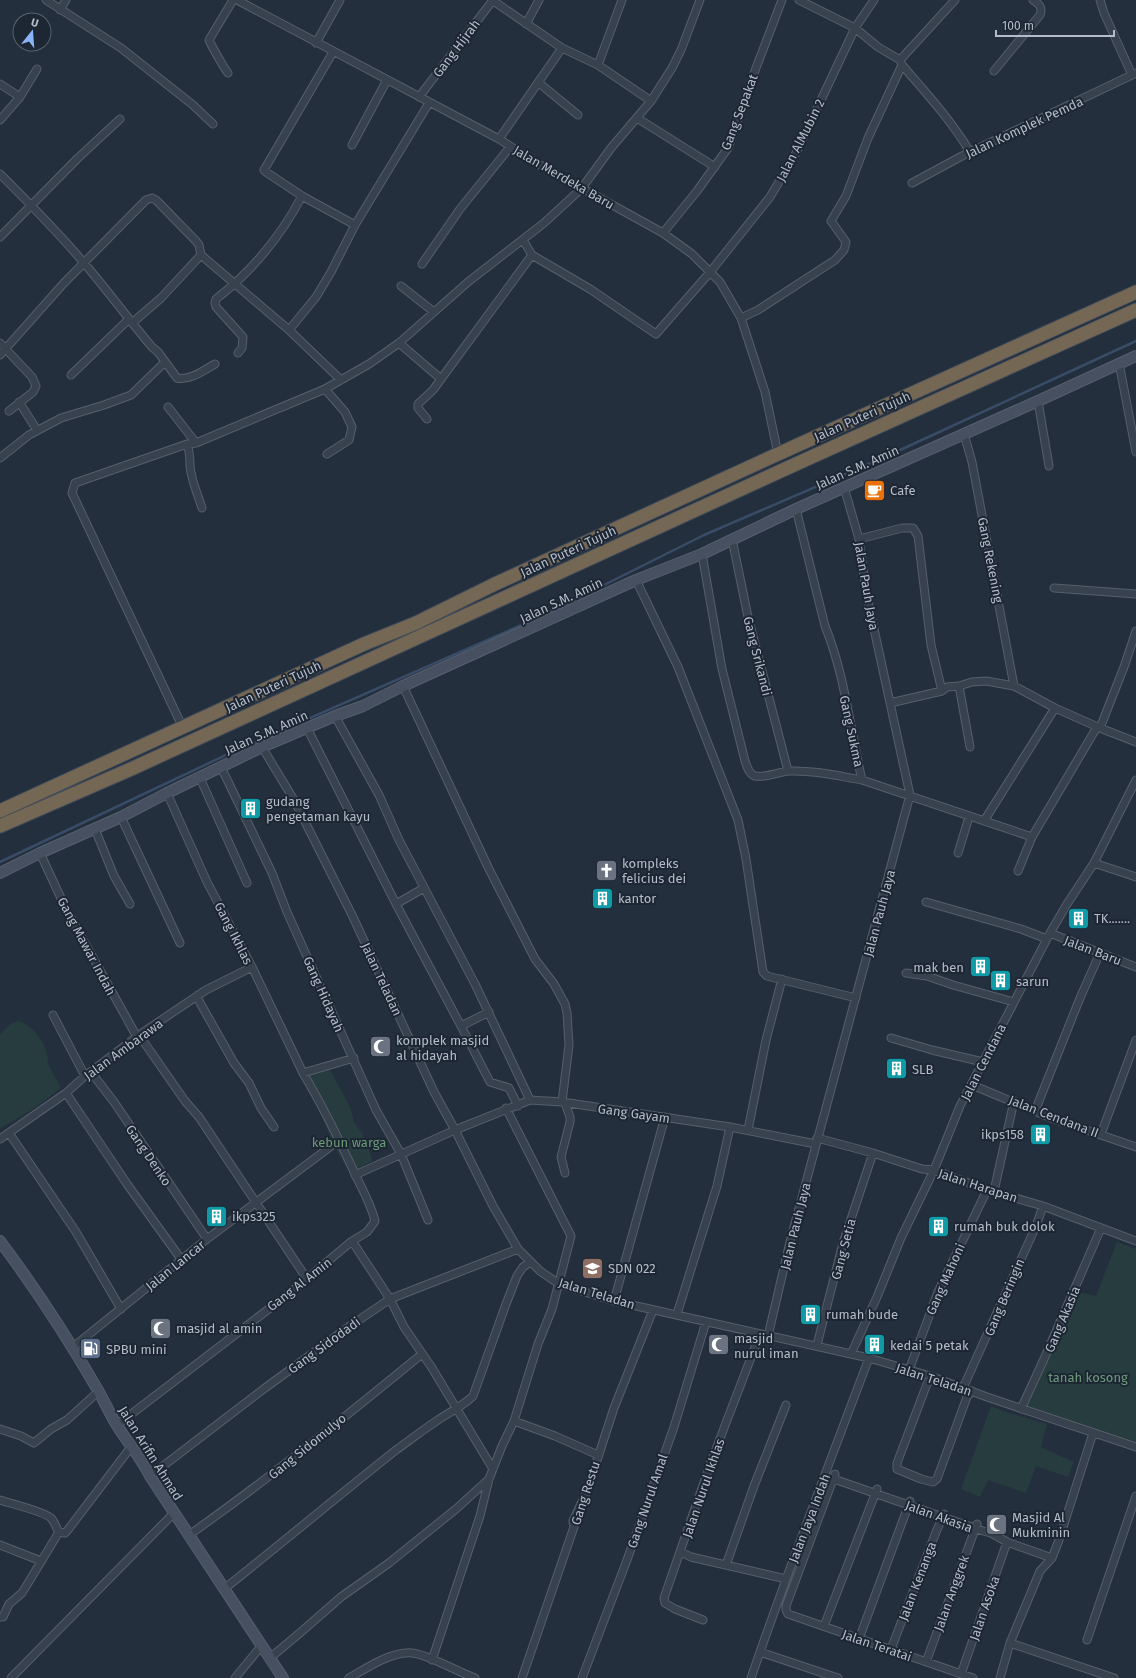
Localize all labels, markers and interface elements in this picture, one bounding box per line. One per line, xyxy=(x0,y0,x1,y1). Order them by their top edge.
north arrow xyxy=(12,12,52,52)
scale bar xyxy=(996,12,1114,38)
text: U xyxy=(29,16,40,30)
street label: Gang Hijrah xyxy=(430,16,483,80)
text: 100 m xyxy=(1002,19,1034,33)
street label: Gang Sepakat xyxy=(718,72,761,152)
street label: Jalan Komplek Pemda xyxy=(963,94,1085,161)
street label: Jalan AlMubin 2 xyxy=(773,96,828,184)
street label: Jalan Merdeka Baru xyxy=(511,142,617,212)
street label: Jalan Puteri Tujuh xyxy=(812,388,913,444)
street label: Jalan S.M. Amin xyxy=(813,442,901,493)
cafe icon: Cafe xyxy=(861,477,887,503)
place label: Cafe xyxy=(890,483,916,498)
street label: Gang Rekening xyxy=(975,516,1006,605)
street label: Jalan Puteri Tujuh xyxy=(518,523,618,580)
street label: Jalan Pauh Jaya xyxy=(851,541,882,631)
street label: Jalan S.M. Amin xyxy=(517,575,605,626)
street label: Gang Srikandi xyxy=(740,615,775,697)
street label: Jalan Puteri Tujuh xyxy=(223,658,323,715)
street label: Gang Sukma xyxy=(837,694,866,768)
street label: Jalan S.M. Amin xyxy=(222,707,310,758)
place label: gudang pengetaman kayu xyxy=(266,794,370,824)
building icon: gudang pengetaman kayu xyxy=(238,795,264,821)
place label: kompleks felicius dei xyxy=(622,856,686,886)
church icon: kompleks felicius dei xyxy=(593,857,619,883)
street label: Jalan Pauh Jaya xyxy=(861,868,898,958)
building icon: kantor xyxy=(589,885,615,911)
place label: kantor xyxy=(618,891,656,906)
street label: Gang Mawar Indah xyxy=(54,895,119,998)
street label: Gang Ikhlas xyxy=(211,900,256,967)
building icon: TK....... xyxy=(1066,905,1092,931)
place label: TK....... xyxy=(1094,911,1130,926)
street label: Jalan Baru xyxy=(1062,933,1124,968)
street label: Jalan Teladan xyxy=(358,940,405,1018)
street label: Gang Hidayah xyxy=(300,954,347,1034)
building icon: mak ben xyxy=(967,954,993,980)
place label: mak ben xyxy=(913,960,964,975)
building icon: sarun xyxy=(987,968,1013,994)
place label: sarun xyxy=(1016,974,1049,989)
street label: Jalan Ambarawa xyxy=(81,1016,166,1083)
street label: Jalan Cendana xyxy=(958,1021,1009,1103)
place label: komplek masjid al hidayah xyxy=(396,1033,489,1063)
mosque icon: komplek masjid al hidayah xyxy=(367,1034,393,1060)
building icon: SLB xyxy=(883,1056,909,1082)
place label: SLB xyxy=(912,1062,934,1077)
street label: Jalan Cendana II xyxy=(1007,1092,1101,1141)
street label: Gang Gayam xyxy=(597,1101,671,1126)
building icon: ikps158 xyxy=(1027,1121,1053,1147)
street label: Gang Denko xyxy=(123,1122,174,1189)
place label: ikps158 xyxy=(981,1127,1024,1142)
park label: kebun warga xyxy=(312,1135,386,1150)
street label: Jalan Harapan xyxy=(936,1166,1019,1205)
street label: Jalan Pauh Jaya xyxy=(777,1181,814,1271)
building icon: ikps325 xyxy=(204,1203,230,1229)
place label: ikps325 xyxy=(232,1209,275,1224)
building icon: rumah buk dolok xyxy=(926,1213,952,1239)
street label: Gang Setia xyxy=(828,1217,859,1281)
place label: rumah buk dolok xyxy=(954,1219,1055,1234)
street label: Jalan Lancar xyxy=(143,1237,208,1294)
street label: Gang Mahoni xyxy=(923,1241,968,1317)
street label: Gang Al Amin xyxy=(264,1255,335,1314)
school or university icon: SDN 022 xyxy=(579,1255,605,1281)
street label: Gang Beringin xyxy=(981,1256,1027,1338)
place label: SDN 022 xyxy=(608,1261,656,1276)
street label: Jalan Teladan xyxy=(557,1275,637,1312)
street label: Gang Akasia xyxy=(1042,1284,1083,1355)
building icon: rumah bude xyxy=(798,1301,824,1327)
place label: rumah bude xyxy=(826,1307,898,1322)
street label: Gang Sidodadi xyxy=(285,1314,363,1377)
mosque icon: masjid al amin xyxy=(147,1315,173,1341)
place label: masjid al amin xyxy=(176,1321,262,1336)
place label: masjid nurul iman xyxy=(734,1331,799,1361)
mosque icon: masjid nurul iman xyxy=(705,1332,731,1358)
building icon: kedai 5 petak xyxy=(862,1332,888,1358)
fuel station icon: SPBU mini xyxy=(77,1336,103,1362)
place label: kedai 5 petak xyxy=(890,1338,969,1353)
place label: SPBU mini xyxy=(106,1342,167,1357)
street label: Jalan Teladan xyxy=(894,1360,974,1399)
park label: tanah kosong xyxy=(1048,1370,1128,1385)
street label: Jalan Arifin Ahmad xyxy=(115,1403,186,1503)
street label: Gang Sidomulyo xyxy=(265,1410,349,1482)
street label: Jalan Nurul Ikhlas xyxy=(679,1437,727,1540)
street label: Gang Nurul Amal xyxy=(624,1452,671,1550)
street label: Gang Restu xyxy=(568,1459,603,1527)
street label: Jalan Jaya Indah xyxy=(786,1471,833,1565)
street label: Jalan Akasia xyxy=(903,1497,974,1536)
place label: Masjid Al Mukminin xyxy=(1012,1510,1070,1540)
mosque icon: Masjid Al Mukminin xyxy=(983,1511,1009,1537)
street label: Jalan Kenanga xyxy=(896,1540,939,1623)
street label: Jalan Anggrek xyxy=(931,1553,972,1633)
street label: Jalan Asoka xyxy=(966,1574,1003,1642)
street label: Jalan Teratai xyxy=(840,1627,914,1664)

